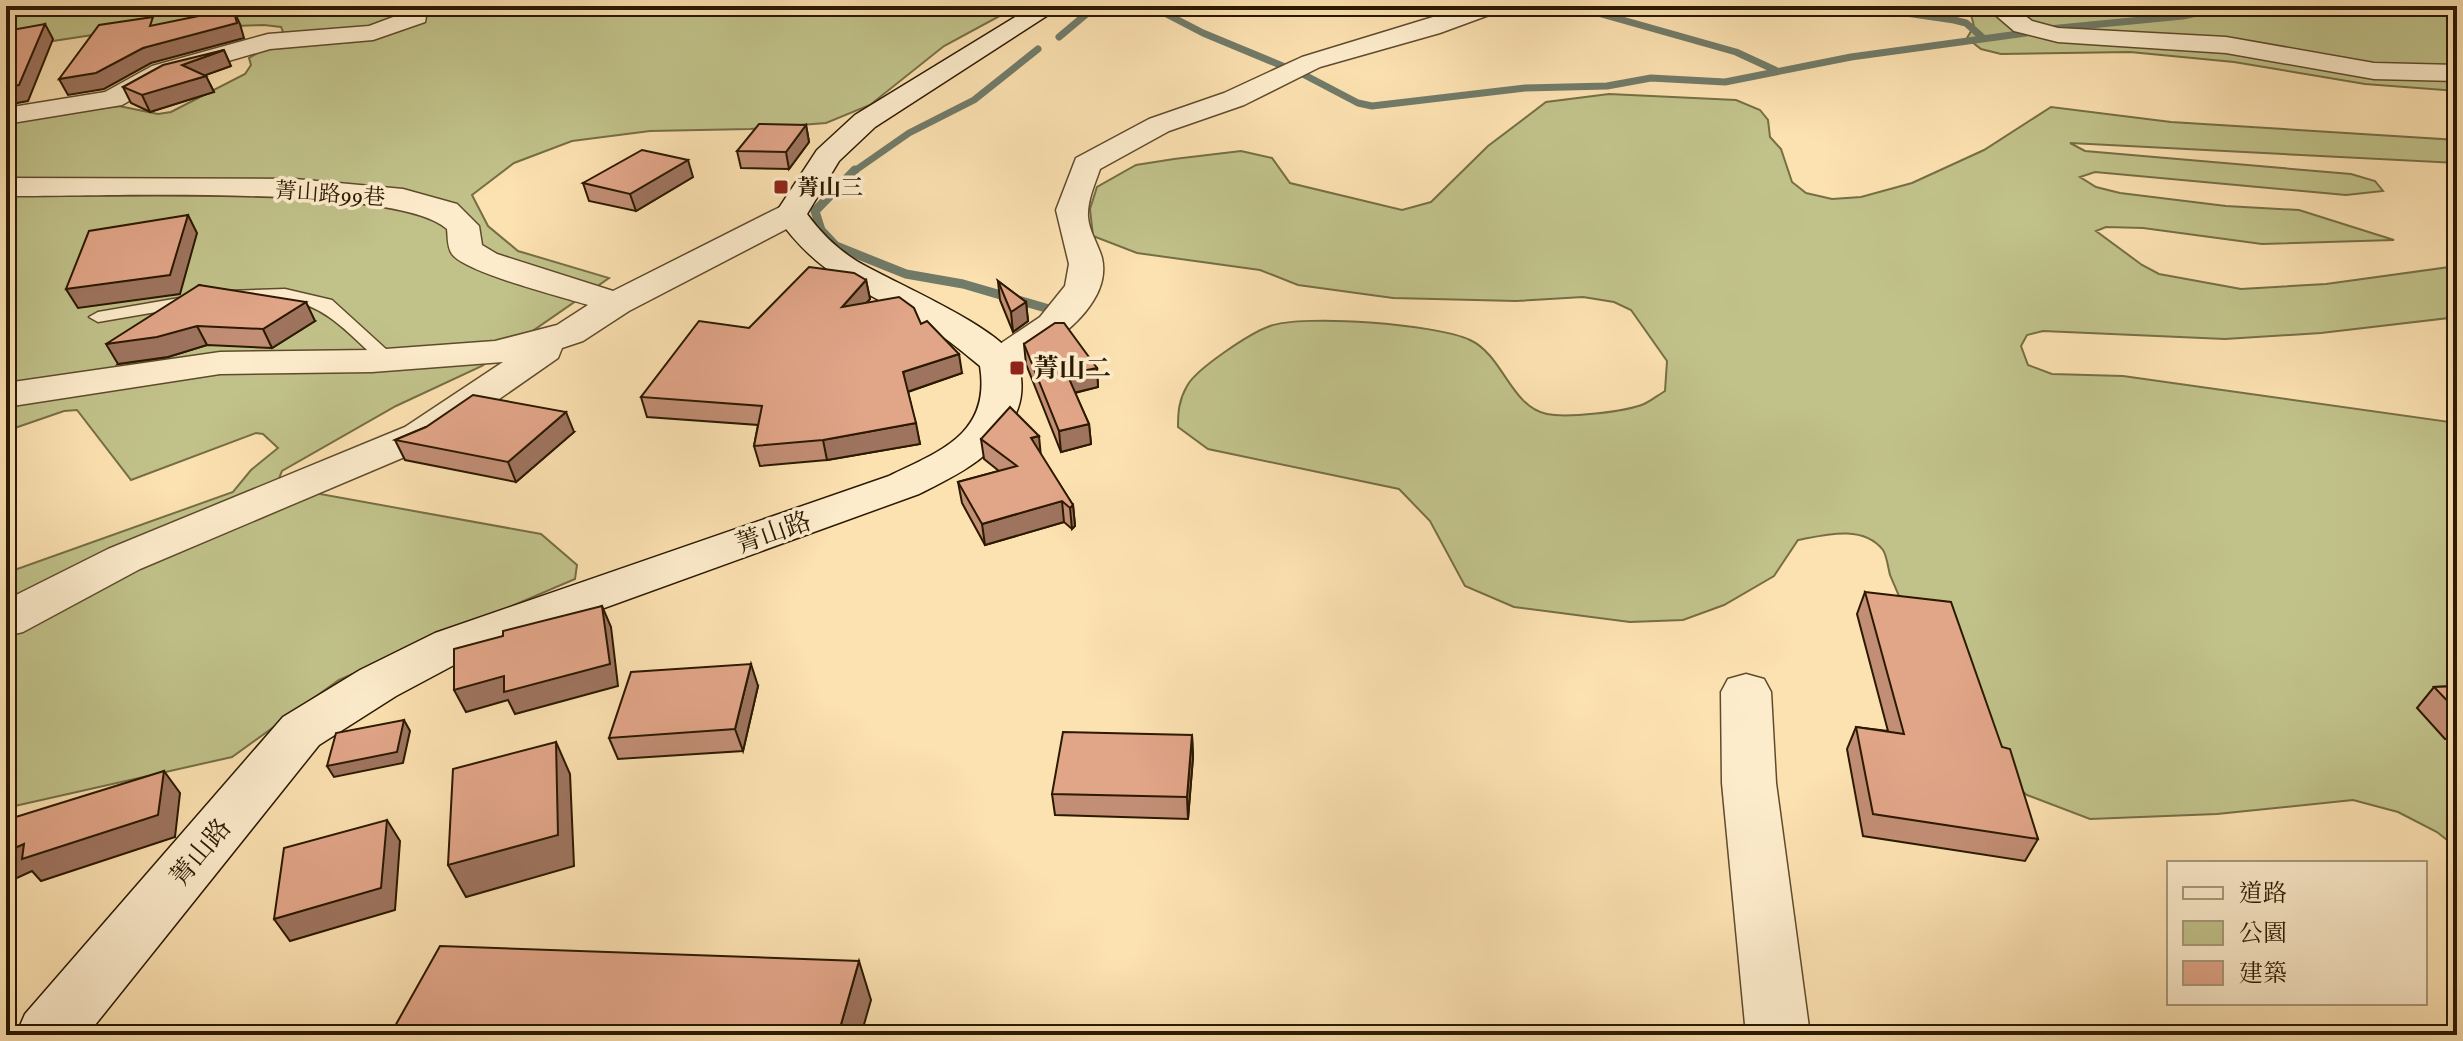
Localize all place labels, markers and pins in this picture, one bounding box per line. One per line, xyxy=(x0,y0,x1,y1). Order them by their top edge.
place label: 菁山三 xyxy=(797,174,863,202)
marker: 菁山三 xyxy=(772,178,790,196)
place label: 菁山二 xyxy=(1033,353,1111,385)
marker: 菁山二 xyxy=(1008,359,1026,377)

